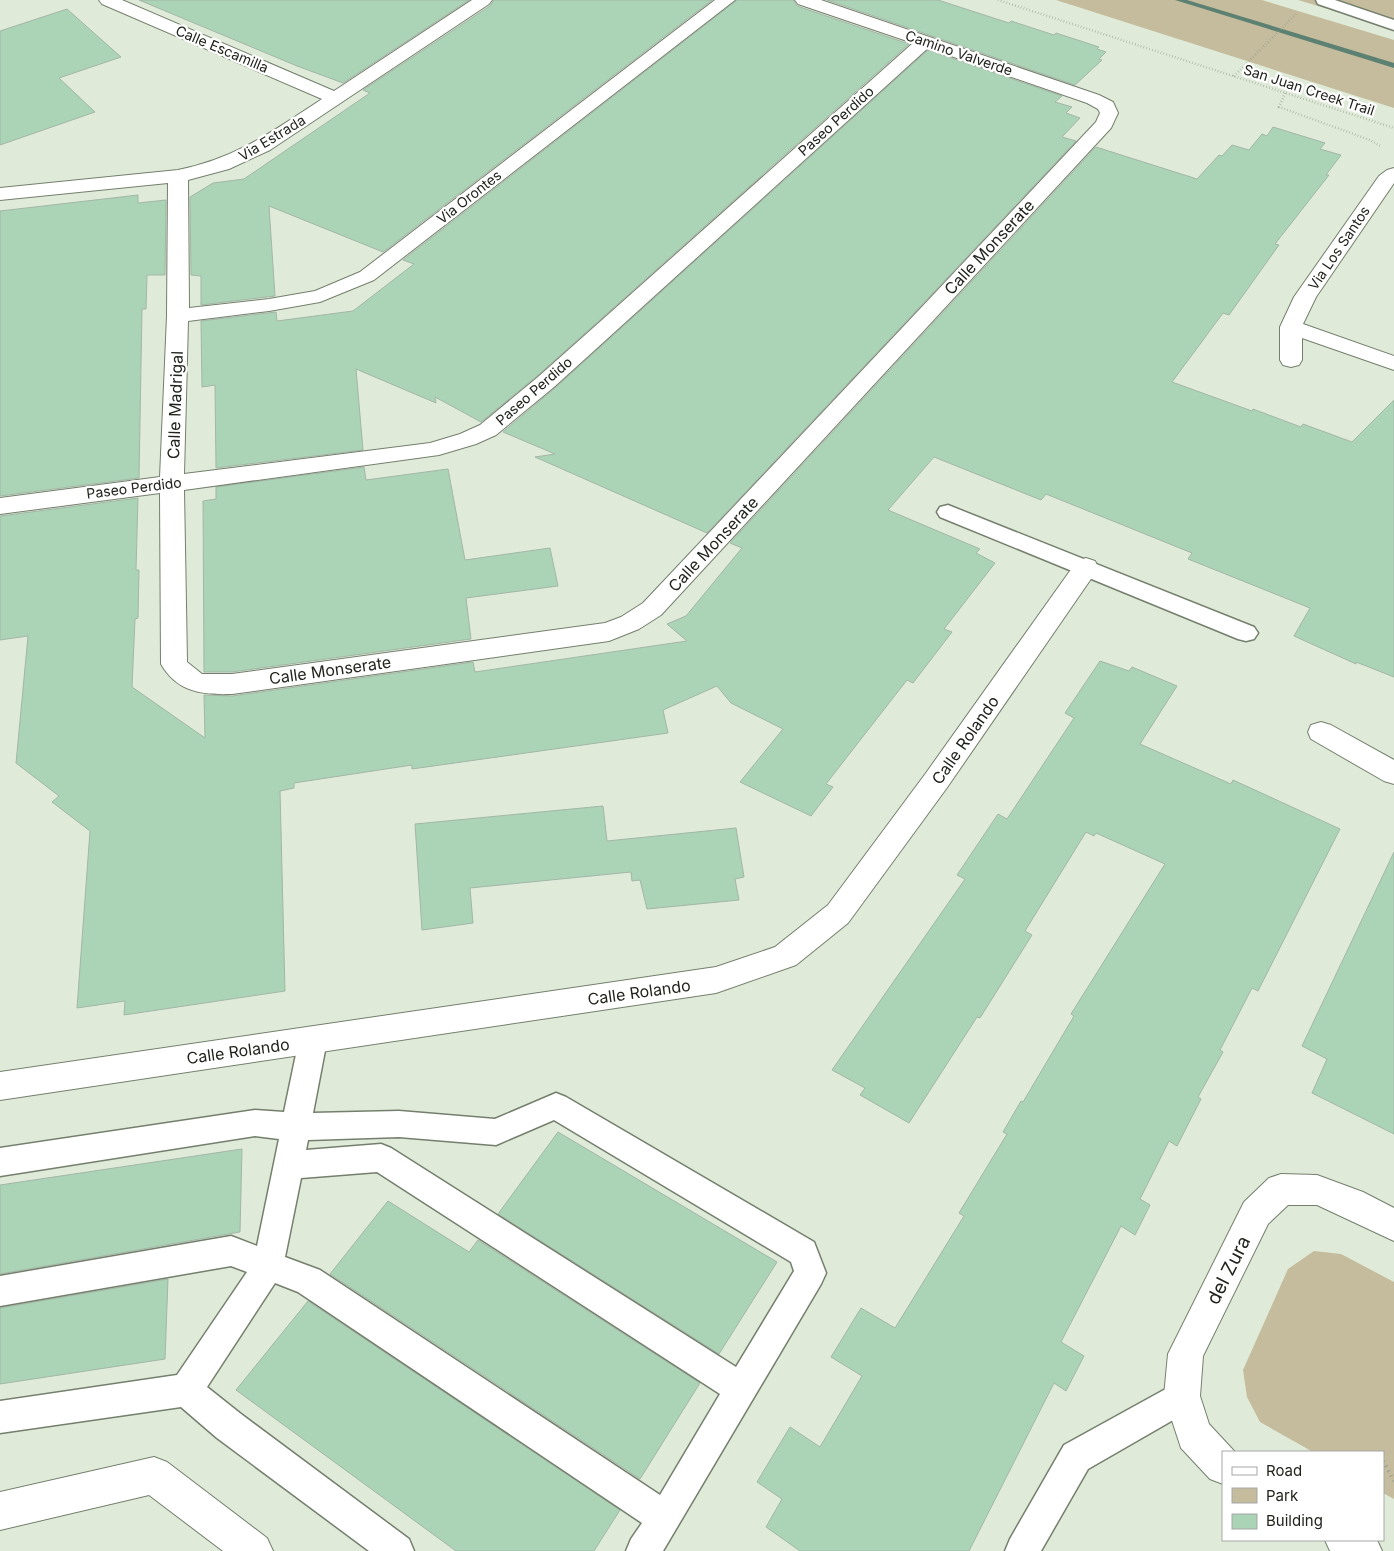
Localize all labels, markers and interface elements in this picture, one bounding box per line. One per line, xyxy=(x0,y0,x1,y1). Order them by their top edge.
street label: Calle Escamilla xyxy=(173,21,271,76)
street label: Camino Valverde xyxy=(903,26,1015,79)
street label: San Juan Creek Trail xyxy=(1241,60,1377,119)
street label: Paseo Perdido xyxy=(794,82,877,159)
street label: Via Estrada xyxy=(235,111,308,164)
street label: Via Orontes xyxy=(433,166,504,227)
street label: Calle Monserate xyxy=(940,195,1038,299)
street label: Via Los Santos xyxy=(1304,202,1373,293)
street label: Calle Madrigal xyxy=(163,351,187,459)
street label: Paseo Perdido xyxy=(492,353,575,428)
street label: Paseo Perdido xyxy=(85,473,182,502)
street label: Calle Monserate xyxy=(664,492,762,596)
street label: Calle Monserate xyxy=(268,652,392,688)
street label: Calle Rolando xyxy=(927,692,1003,788)
street label: Calle Rolando xyxy=(586,975,692,1009)
street label: Calle Rolando xyxy=(185,1034,291,1068)
street label: del Zura xyxy=(1201,1232,1255,1308)
legend xyxy=(1222,1451,1384,1541)
text: Road xyxy=(1266,1461,1302,1480)
text: Park xyxy=(1266,1486,1299,1505)
text: Building xyxy=(1266,1511,1323,1530)

